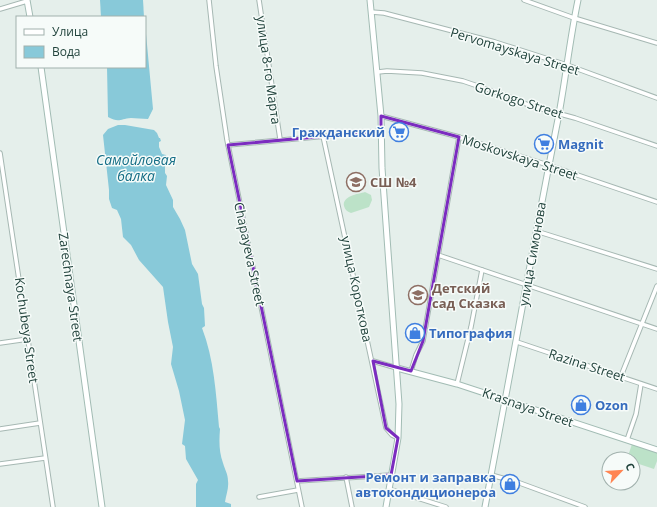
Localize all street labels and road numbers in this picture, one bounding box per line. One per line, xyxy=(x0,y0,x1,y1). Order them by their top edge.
street label: улица 8-го Марта xyxy=(252,14,286,126)
street label: Pervomayskaya Street xyxy=(448,23,582,79)
street label: Gorkogo Street xyxy=(473,77,566,123)
street label: Moskovskaya Street xyxy=(460,130,580,184)
street label: Chapayeva Street xyxy=(230,200,270,308)
street label: улица Симонова xyxy=(514,200,550,308)
street label: Zarechnaya Street xyxy=(54,231,88,343)
street label: улица Короткова xyxy=(337,234,377,344)
street label: Kochubeya Street xyxy=(11,276,43,384)
street label: Razina Street xyxy=(546,344,628,386)
street label: Krasnaya Street xyxy=(480,383,576,431)

